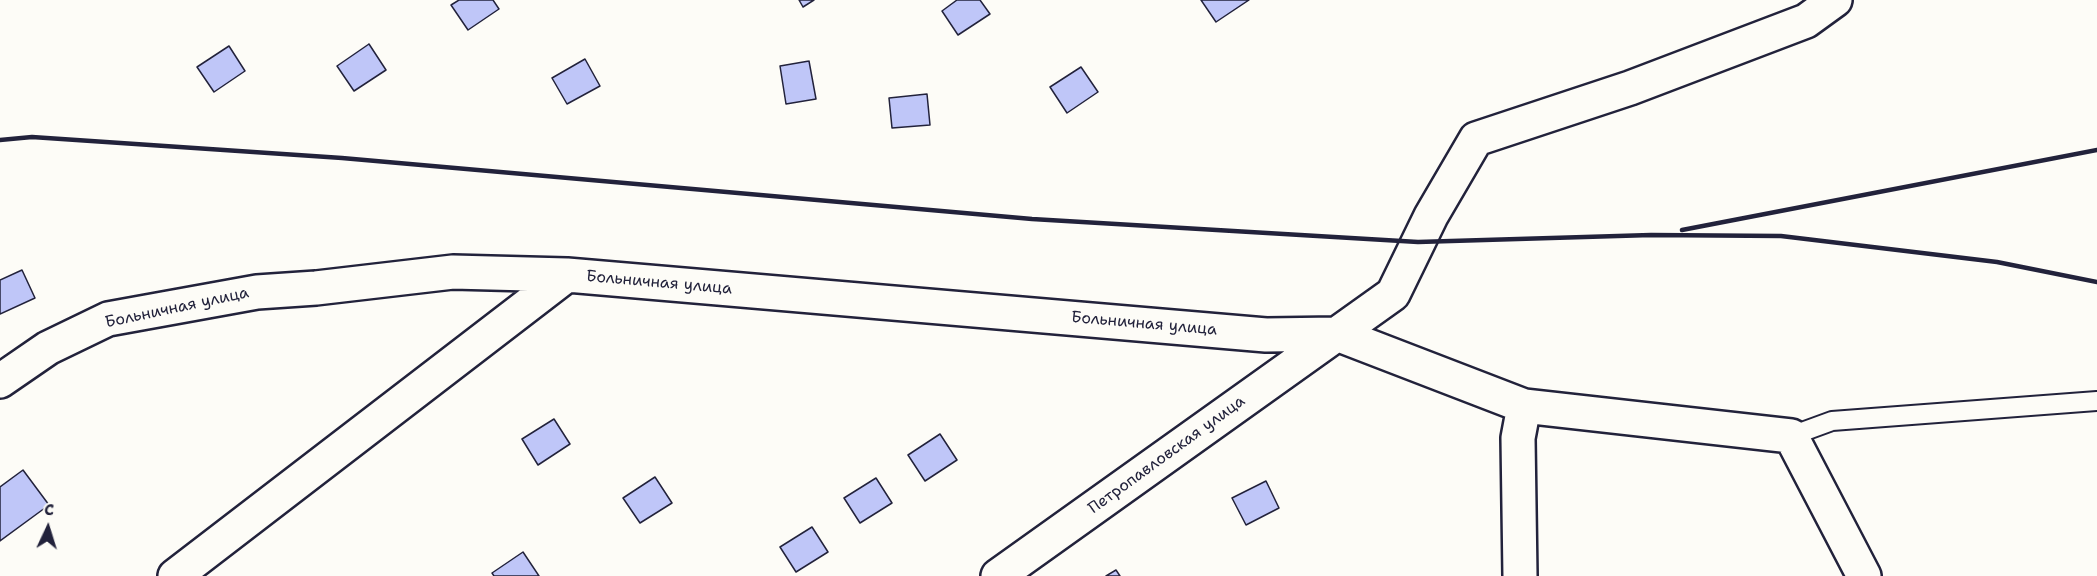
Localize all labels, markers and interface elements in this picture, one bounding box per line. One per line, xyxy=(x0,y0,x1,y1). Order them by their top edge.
street label: Больничная улица xyxy=(585,267,733,299)
street label: Больничная улица xyxy=(103,283,251,333)
street label: Больничная улица xyxy=(1070,308,1218,340)
street label: Петропавловская улица xyxy=(1085,392,1249,518)
north arrow xyxy=(18,498,78,558)
text: С xyxy=(44,499,55,520)

